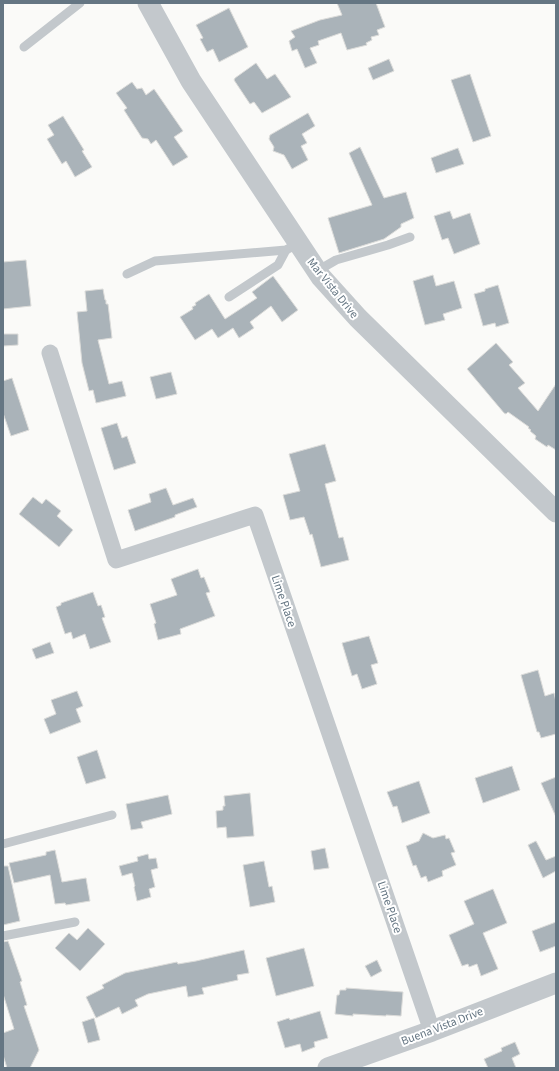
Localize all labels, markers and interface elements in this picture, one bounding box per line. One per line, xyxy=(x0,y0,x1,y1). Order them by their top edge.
street label: Mar Vista Drive xyxy=(303,254,362,322)
street label: Lime Place xyxy=(267,573,300,630)
street label: Lime Place xyxy=(373,879,406,936)
street label: Buena Vista Drive xyxy=(399,1003,486,1050)

